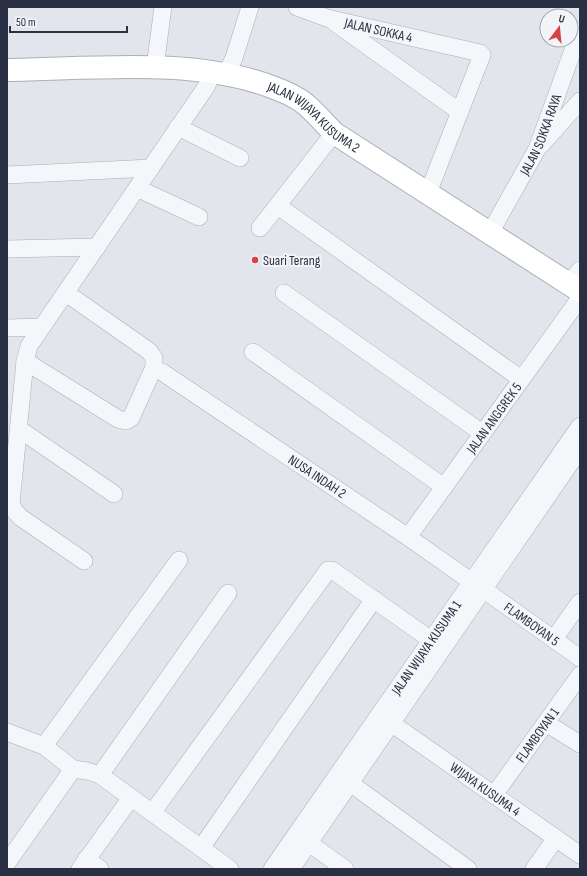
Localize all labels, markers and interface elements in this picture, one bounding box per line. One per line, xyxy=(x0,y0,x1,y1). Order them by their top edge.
scale bar xyxy=(10,8,127,34)
north arrow xyxy=(539,8,579,48)
text: U xyxy=(557,12,566,26)
street label: JALAN SOKKA 4 xyxy=(342,14,414,46)
text: 50 m xyxy=(16,15,36,30)
street label: JALAN WIJAYA KUSUMA 2 xyxy=(264,77,363,156)
street label: JALAN SOKKA RAYA xyxy=(515,91,565,179)
place label: Suari Terang xyxy=(263,252,321,269)
marker: Suari Terang xyxy=(250,255,260,265)
street label: JALAN ANGGREK 5 xyxy=(462,379,525,457)
street label: NUSA INDAH 2 xyxy=(285,451,350,502)
street label: JALAN WIJAYA KUSUMA 1 xyxy=(387,597,465,699)
street label: FLAMBOYAN 5 xyxy=(501,598,563,650)
street label: FLAMBOYAN 1 xyxy=(512,704,563,766)
street label: WIJAYA KUSUMA 4 xyxy=(447,758,524,819)

